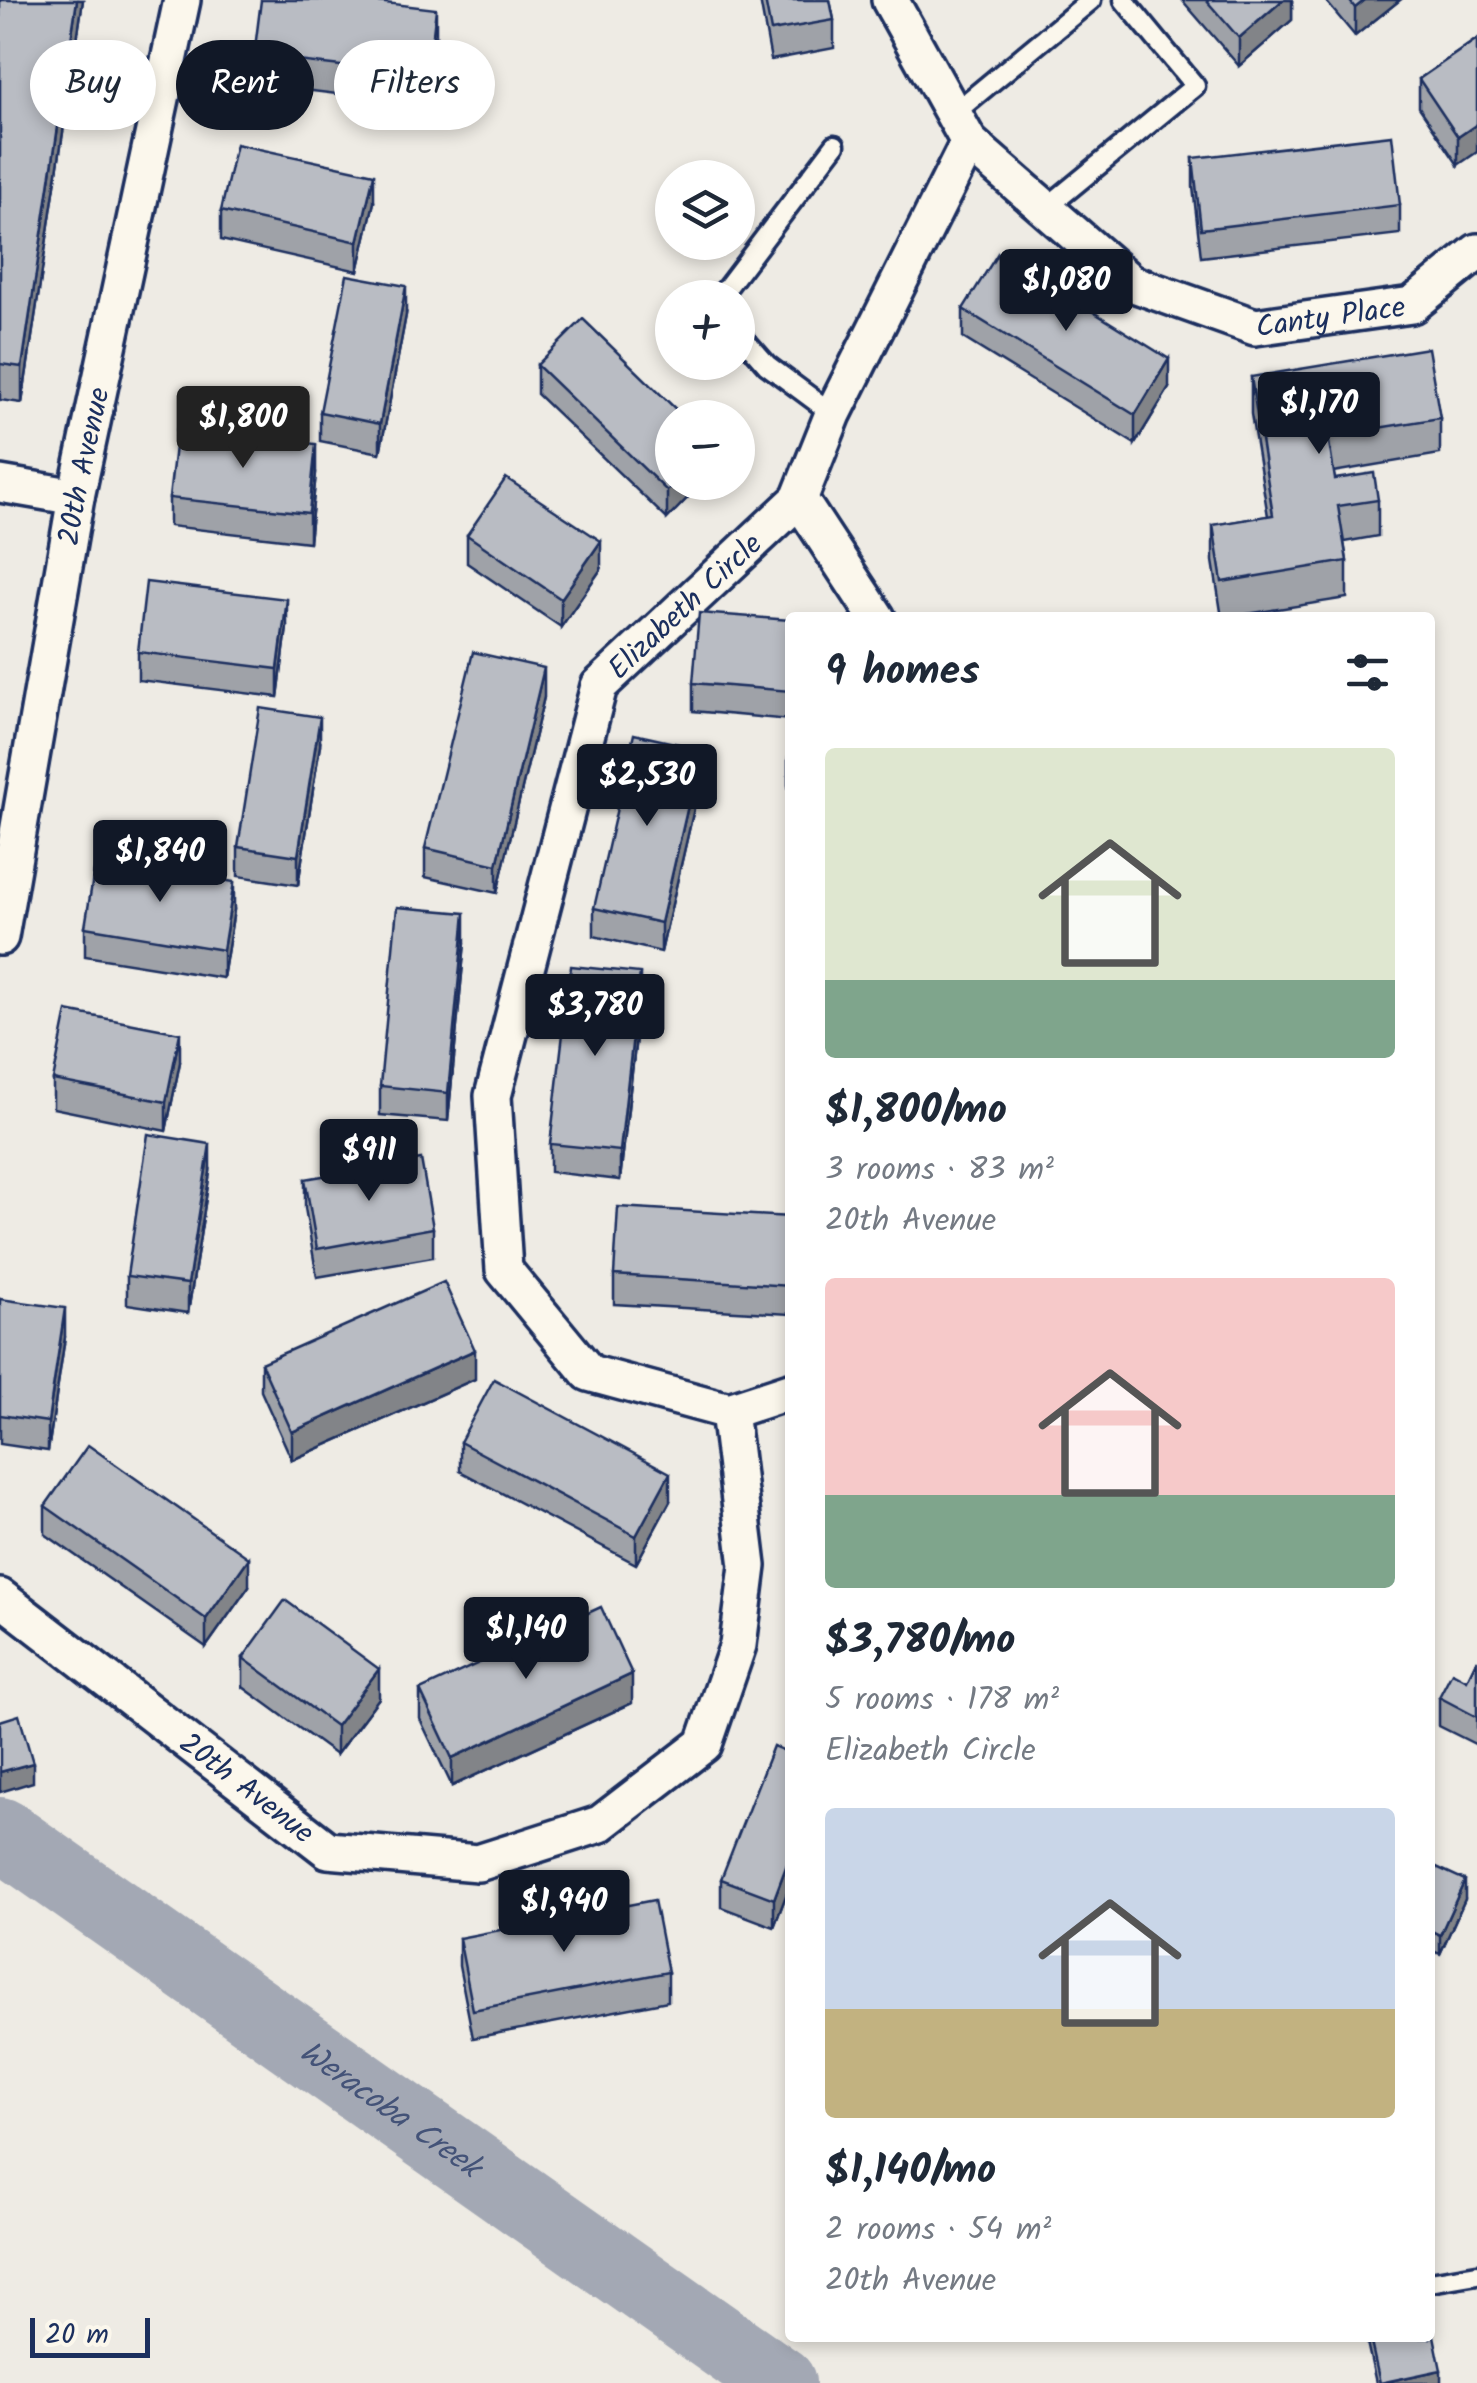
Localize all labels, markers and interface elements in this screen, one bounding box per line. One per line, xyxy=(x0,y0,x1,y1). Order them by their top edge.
chip: Buy xyxy=(30,40,156,130)
chip: Rent xyxy=(176,40,314,130)
chip: Filters xyxy=(334,40,495,130)
map controls xyxy=(655,160,755,500)
button: layers xyxy=(655,160,755,260)
pin: $1,080 xyxy=(985,249,1147,334)
text: $1,080 xyxy=(1022,256,1110,307)
button: + xyxy=(655,280,755,380)
street label: Canty Place xyxy=(1253,284,1409,353)
pin: $1,170 xyxy=(1238,372,1400,457)
text: $1,170 xyxy=(1280,379,1358,430)
street label: 20th Avenue xyxy=(46,383,125,550)
pin: $1,800 xyxy=(162,386,324,471)
text: $1,800 xyxy=(199,393,287,444)
button: − xyxy=(655,400,755,500)
street label: Elizabeth Circle xyxy=(598,522,775,692)
text: 9 homes xyxy=(825,639,980,706)
icon: filters xyxy=(1340,645,1395,700)
pin: $2,530 xyxy=(566,744,728,829)
text: $2,530 xyxy=(599,751,695,802)
icon: home xyxy=(1020,813,1200,993)
pin: $1,840 xyxy=(79,820,241,905)
text: $1,840 xyxy=(115,827,205,878)
pin: $3,780 xyxy=(514,974,676,1059)
text: $3,780 xyxy=(547,981,643,1032)
text: $1,800/mo xyxy=(825,1078,1007,1145)
pin: $911 xyxy=(310,1119,428,1204)
text: $911 xyxy=(342,1126,396,1177)
text: 3 rooms · 83 m² xyxy=(825,1145,1054,1196)
text: 20th Avenue xyxy=(825,1196,996,1247)
icon: home xyxy=(1020,1343,1200,1523)
pin: $1,140 xyxy=(445,1597,607,1682)
text: $1,140 xyxy=(486,1604,566,1655)
text: $3,780/mo xyxy=(825,1608,1015,1675)
text: 5 rooms · 178 m² xyxy=(825,1675,1059,1726)
street label: 20th Avenue xyxy=(168,1721,324,1857)
text: Elizabeth Circle xyxy=(825,1726,1036,1777)
pin: $1,940 xyxy=(483,1870,645,1955)
icon: home xyxy=(1020,1873,1200,2053)
text: $1,940 xyxy=(520,1877,608,1928)
water label: Weracoba Creek xyxy=(288,2029,494,2195)
text: $1,140/mo xyxy=(825,2138,996,2205)
text: 2 rooms · 54 m² xyxy=(825,2205,1051,2256)
text: 20th Avenue xyxy=(825,2256,996,2307)
scale bar xyxy=(30,2313,150,2358)
text: 20 m xyxy=(45,2313,109,2358)

